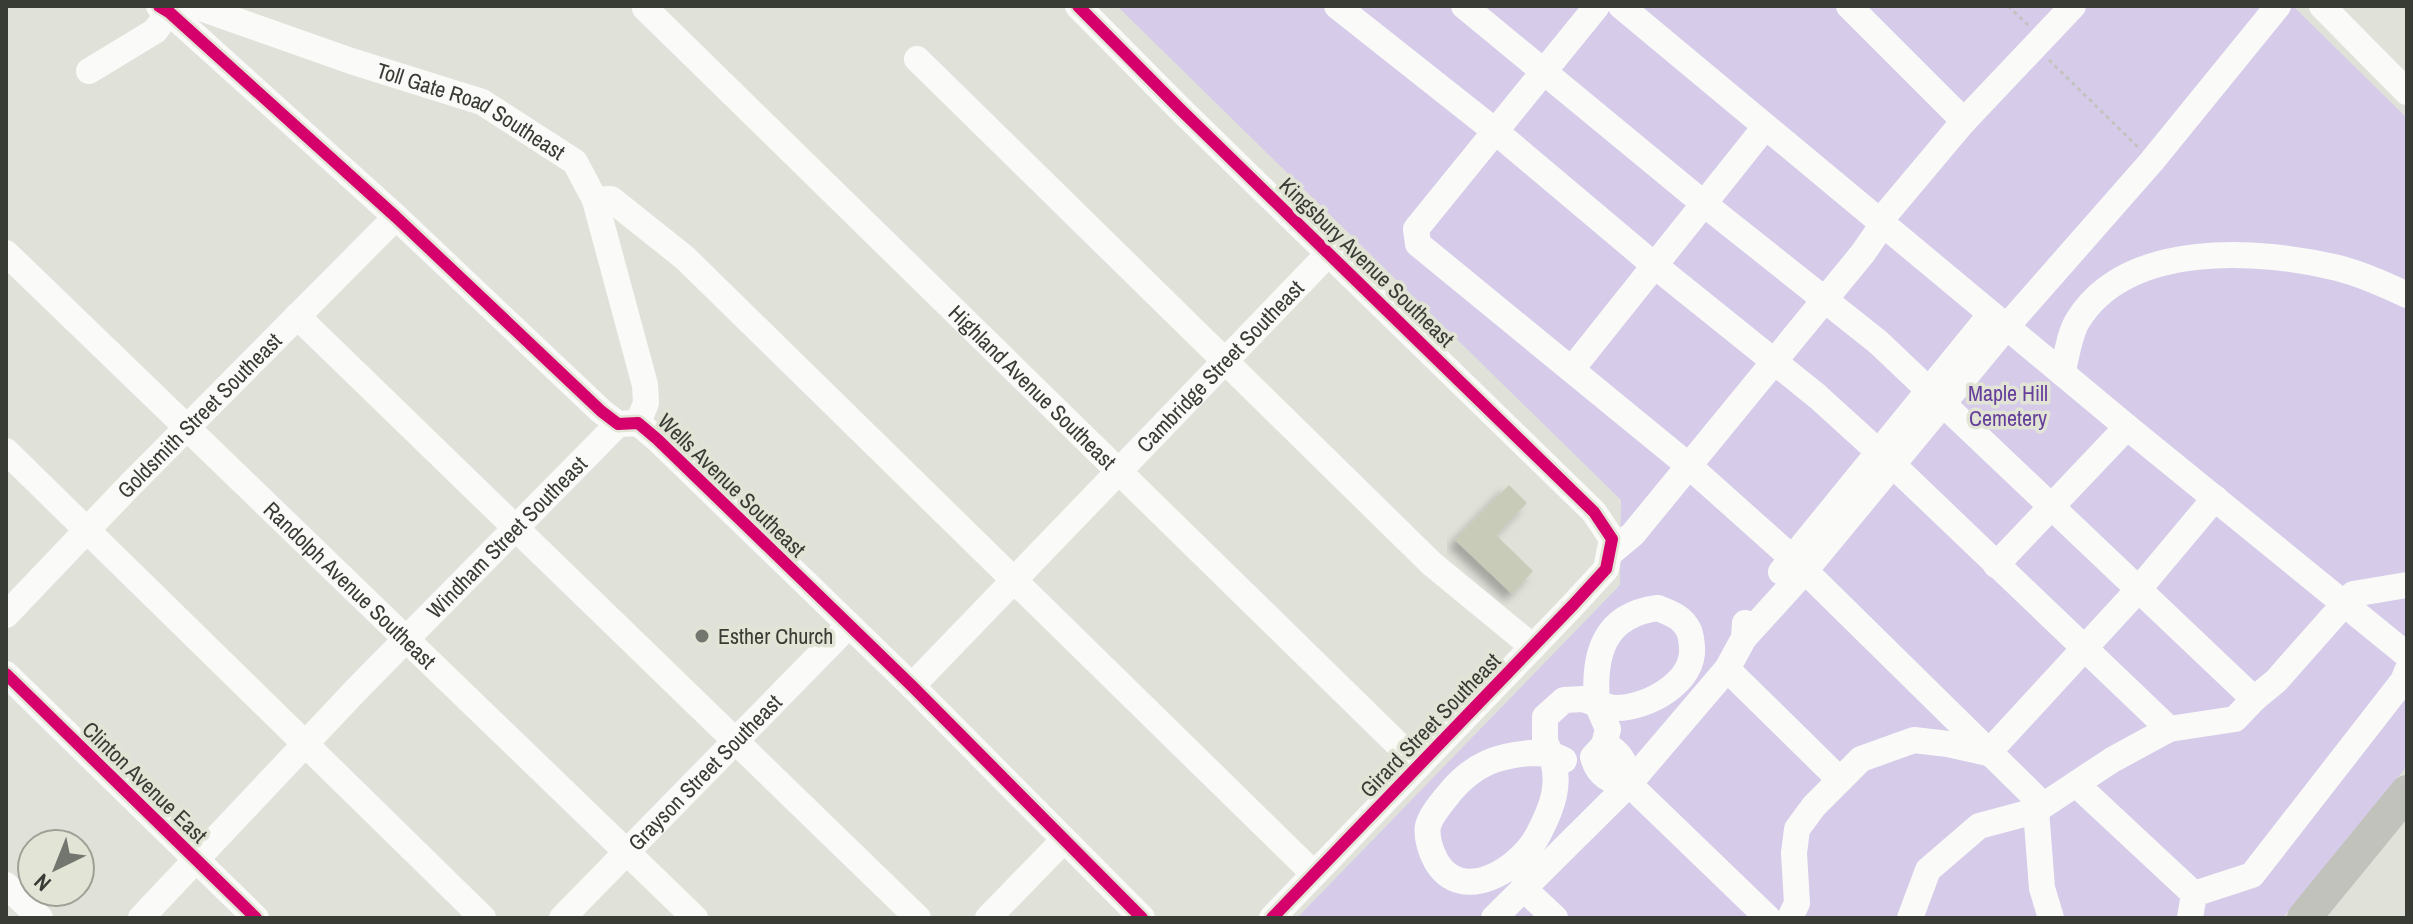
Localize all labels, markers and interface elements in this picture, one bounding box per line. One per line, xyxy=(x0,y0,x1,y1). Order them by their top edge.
street label: Toll Gate Road Southeast xyxy=(373,55,571,167)
street label: Kingsbury Avenue Southeast xyxy=(1273,170,1461,354)
street label: Cambridge Street Southeast xyxy=(1130,273,1310,459)
street label: Highland Avenue Southeast xyxy=(942,298,1123,476)
street label: Goldsmith Street Southeast xyxy=(110,326,288,505)
park label: Maple Hill Cemetery xyxy=(1968,378,2048,433)
street label: Wells Avenue Southeast xyxy=(651,406,813,564)
street label: Windham Street Southeast xyxy=(420,449,593,625)
street label: Randolph Avenue Southeast xyxy=(257,495,443,675)
place label: Esther Church xyxy=(718,621,833,651)
marker: Esther Church xyxy=(693,627,711,645)
street label: Girard Street Southeast xyxy=(1353,646,1507,804)
street label: Grayson Street Southeast xyxy=(621,688,788,857)
street label: Clinton Avenue East xyxy=(76,715,214,849)
north arrow xyxy=(16,828,96,908)
text: N xyxy=(27,867,57,898)

